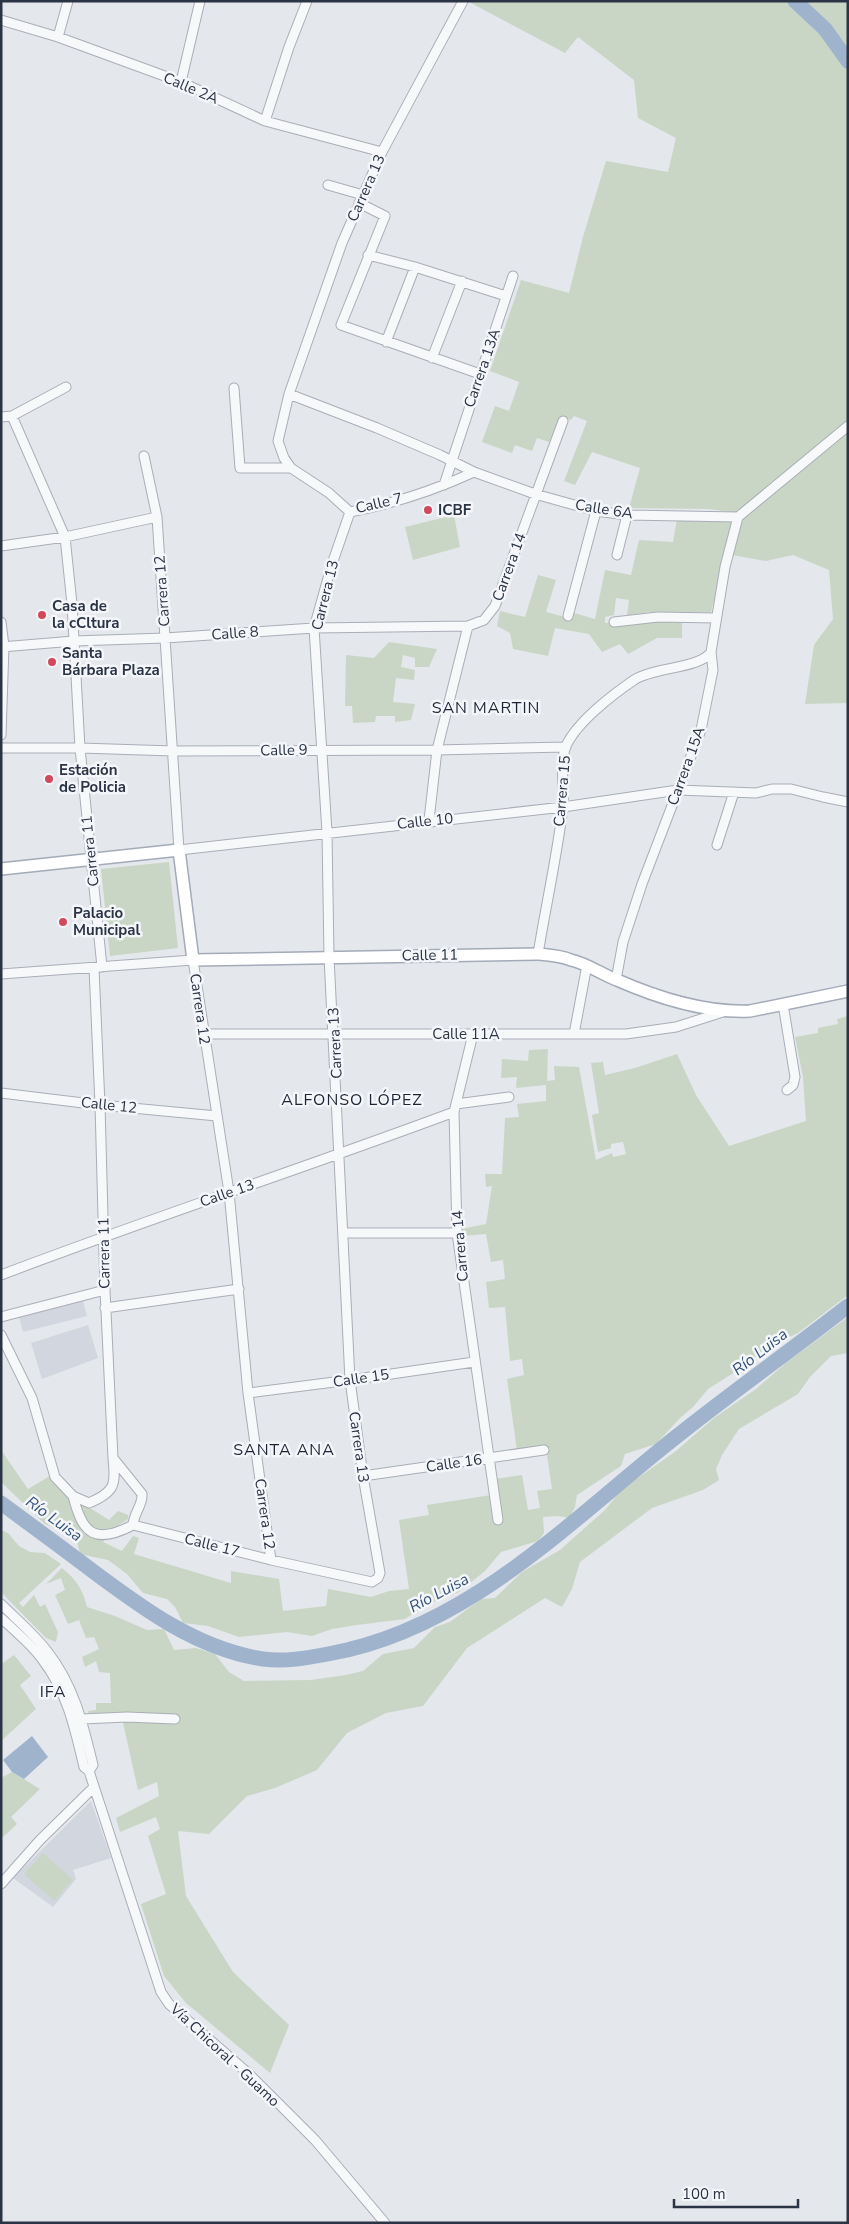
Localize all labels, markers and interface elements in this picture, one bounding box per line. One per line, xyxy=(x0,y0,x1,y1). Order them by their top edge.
street label: Calle 2A xyxy=(160,67,222,109)
street label: Carrera 13 xyxy=(342,151,390,225)
street label: Carrera 13A xyxy=(459,326,505,410)
street label: Calle 7 xyxy=(354,488,404,518)
street label: Calle 6A xyxy=(574,495,634,523)
place label: ICBF xyxy=(438,500,472,520)
marker: ICBF xyxy=(422,504,434,516)
street label: Carrera 14 xyxy=(487,530,531,604)
street label: Carrera 12 xyxy=(150,555,174,627)
street label: Carrera 13 xyxy=(307,558,343,632)
place label: Casa de la cCltura xyxy=(52,596,119,633)
marker: Casa de la cCltura xyxy=(36,609,48,621)
street label: Calle 8 xyxy=(211,621,259,645)
place label: Santa Bárbara Plaza xyxy=(62,643,160,680)
marker: Santa Bárbara Plaza xyxy=(46,656,58,668)
district label: SAN MARTIN xyxy=(432,697,540,719)
street label: Carrera 15A xyxy=(663,724,710,808)
street label: Calle 9 xyxy=(260,740,308,760)
street label: Carrera 15 xyxy=(549,754,575,828)
place label: Estación de Policia xyxy=(59,760,126,797)
marker: Estación de Policia xyxy=(43,773,55,785)
street label: Calle 10 xyxy=(396,808,454,834)
street label: Carrera 11 xyxy=(76,814,104,888)
place label: Palacio Municipal xyxy=(73,903,140,940)
marker: Palacio Municipal xyxy=(57,916,69,928)
street label: Calle 11 xyxy=(402,945,458,965)
street label: Carrera 12 xyxy=(185,972,215,1046)
street label: Carrera 13 xyxy=(323,1007,347,1079)
street label: Calle 11A xyxy=(432,1024,500,1044)
district label: ALFONSO LÓPEZ xyxy=(281,1089,423,1111)
street label: Calle 12 xyxy=(80,1092,138,1118)
street label: Calle 13 xyxy=(197,1174,257,1212)
street label: Carrera 14 xyxy=(447,1209,473,1283)
street label: Carrera 11 xyxy=(93,1217,115,1289)
water label: Río Luisa xyxy=(728,1323,792,1381)
street label: Calle 15 xyxy=(332,1364,390,1392)
street label: Carrera 13 xyxy=(344,1410,374,1484)
district label: SANTA ANA xyxy=(233,1439,335,1461)
street label: Calle 16 xyxy=(425,1449,483,1477)
street label: Carrera 12 xyxy=(250,1477,280,1551)
water label: Río Luisa xyxy=(21,1491,87,1547)
street label: Calle 17 xyxy=(182,1528,242,1562)
water label: Río Luisa xyxy=(405,1568,473,1618)
district label: IFA xyxy=(40,1681,66,1703)
street label: Vía Chicoral - Guamo xyxy=(165,1998,284,2111)
scale bar xyxy=(674,2176,798,2208)
text: 100 m xyxy=(682,2184,726,2204)

